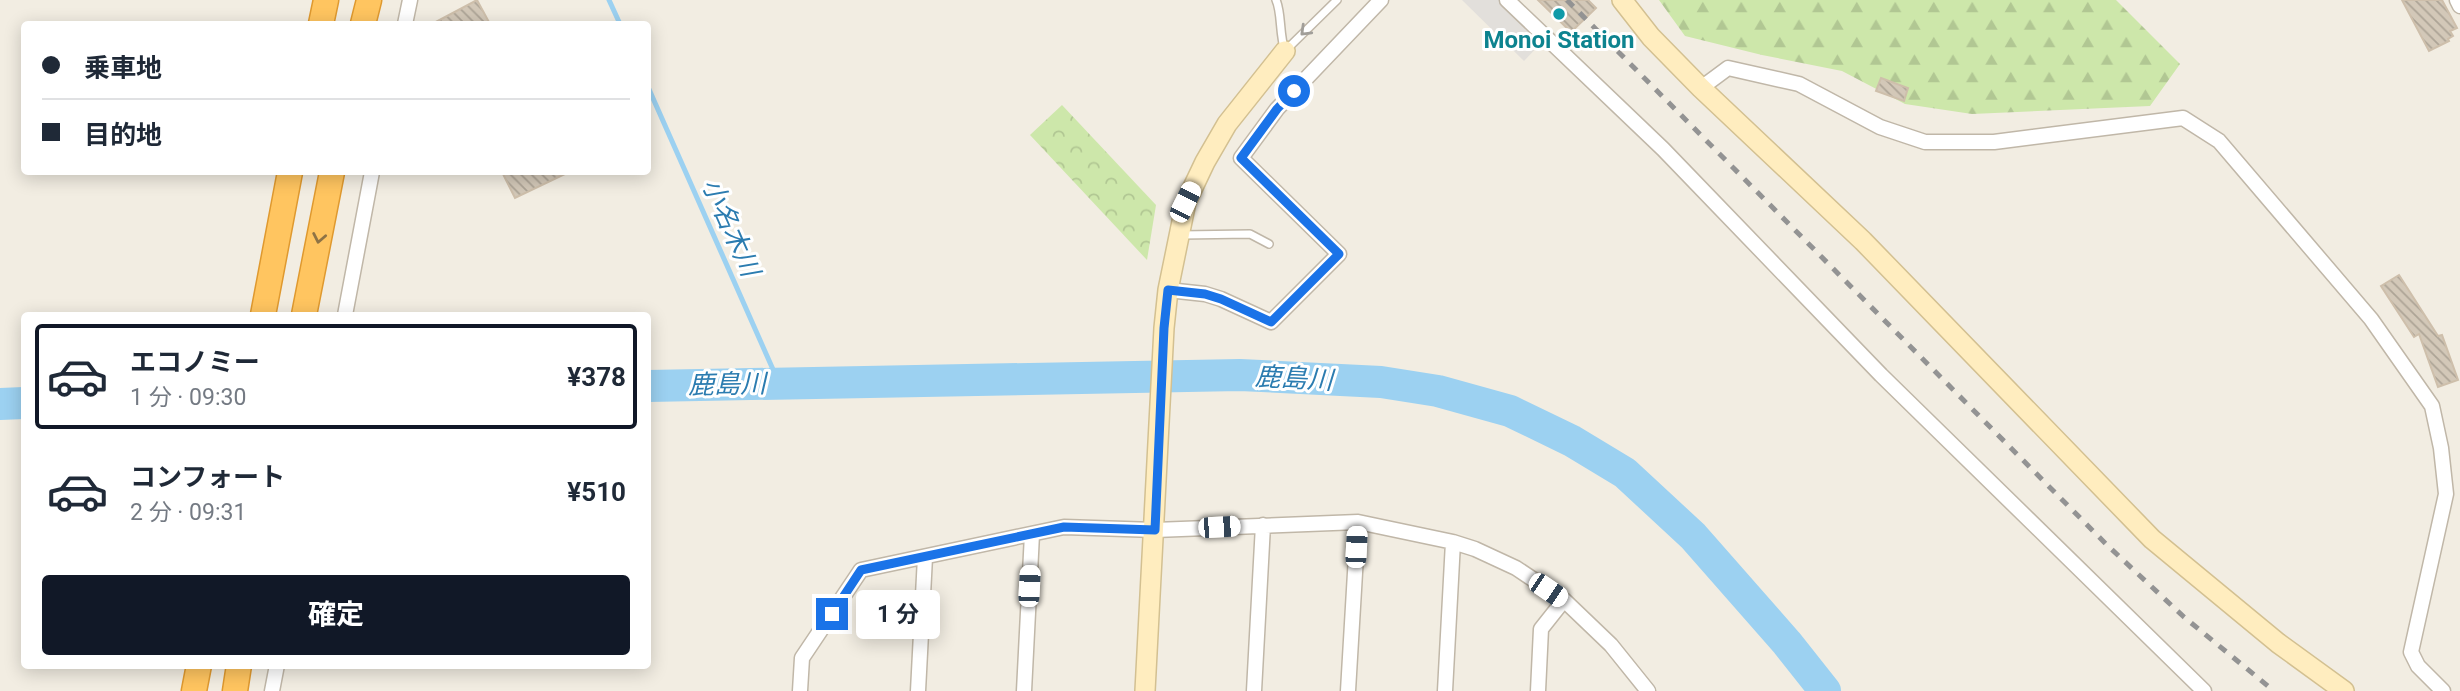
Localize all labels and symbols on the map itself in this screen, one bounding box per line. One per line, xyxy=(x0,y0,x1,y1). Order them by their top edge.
marker: Monoi Station xyxy=(1551,6,1567,22)
one-way arrow xyxy=(1300,22,1313,35)
place label: Monoi Station xyxy=(1483,26,1635,54)
route start xyxy=(1278,75,1310,107)
water label: 小名木川 xyxy=(696,173,767,283)
car xyxy=(1167,179,1204,225)
one-way arrow xyxy=(312,232,327,244)
water label: 鹿島川 xyxy=(1254,361,1337,395)
water label: 鹿島川 xyxy=(688,368,769,400)
car xyxy=(1198,515,1241,539)
car xyxy=(1345,525,1368,569)
car xyxy=(1018,564,1041,608)
car xyxy=(1525,570,1572,610)
callout: 1 分 xyxy=(856,590,940,638)
route end xyxy=(816,598,848,630)

